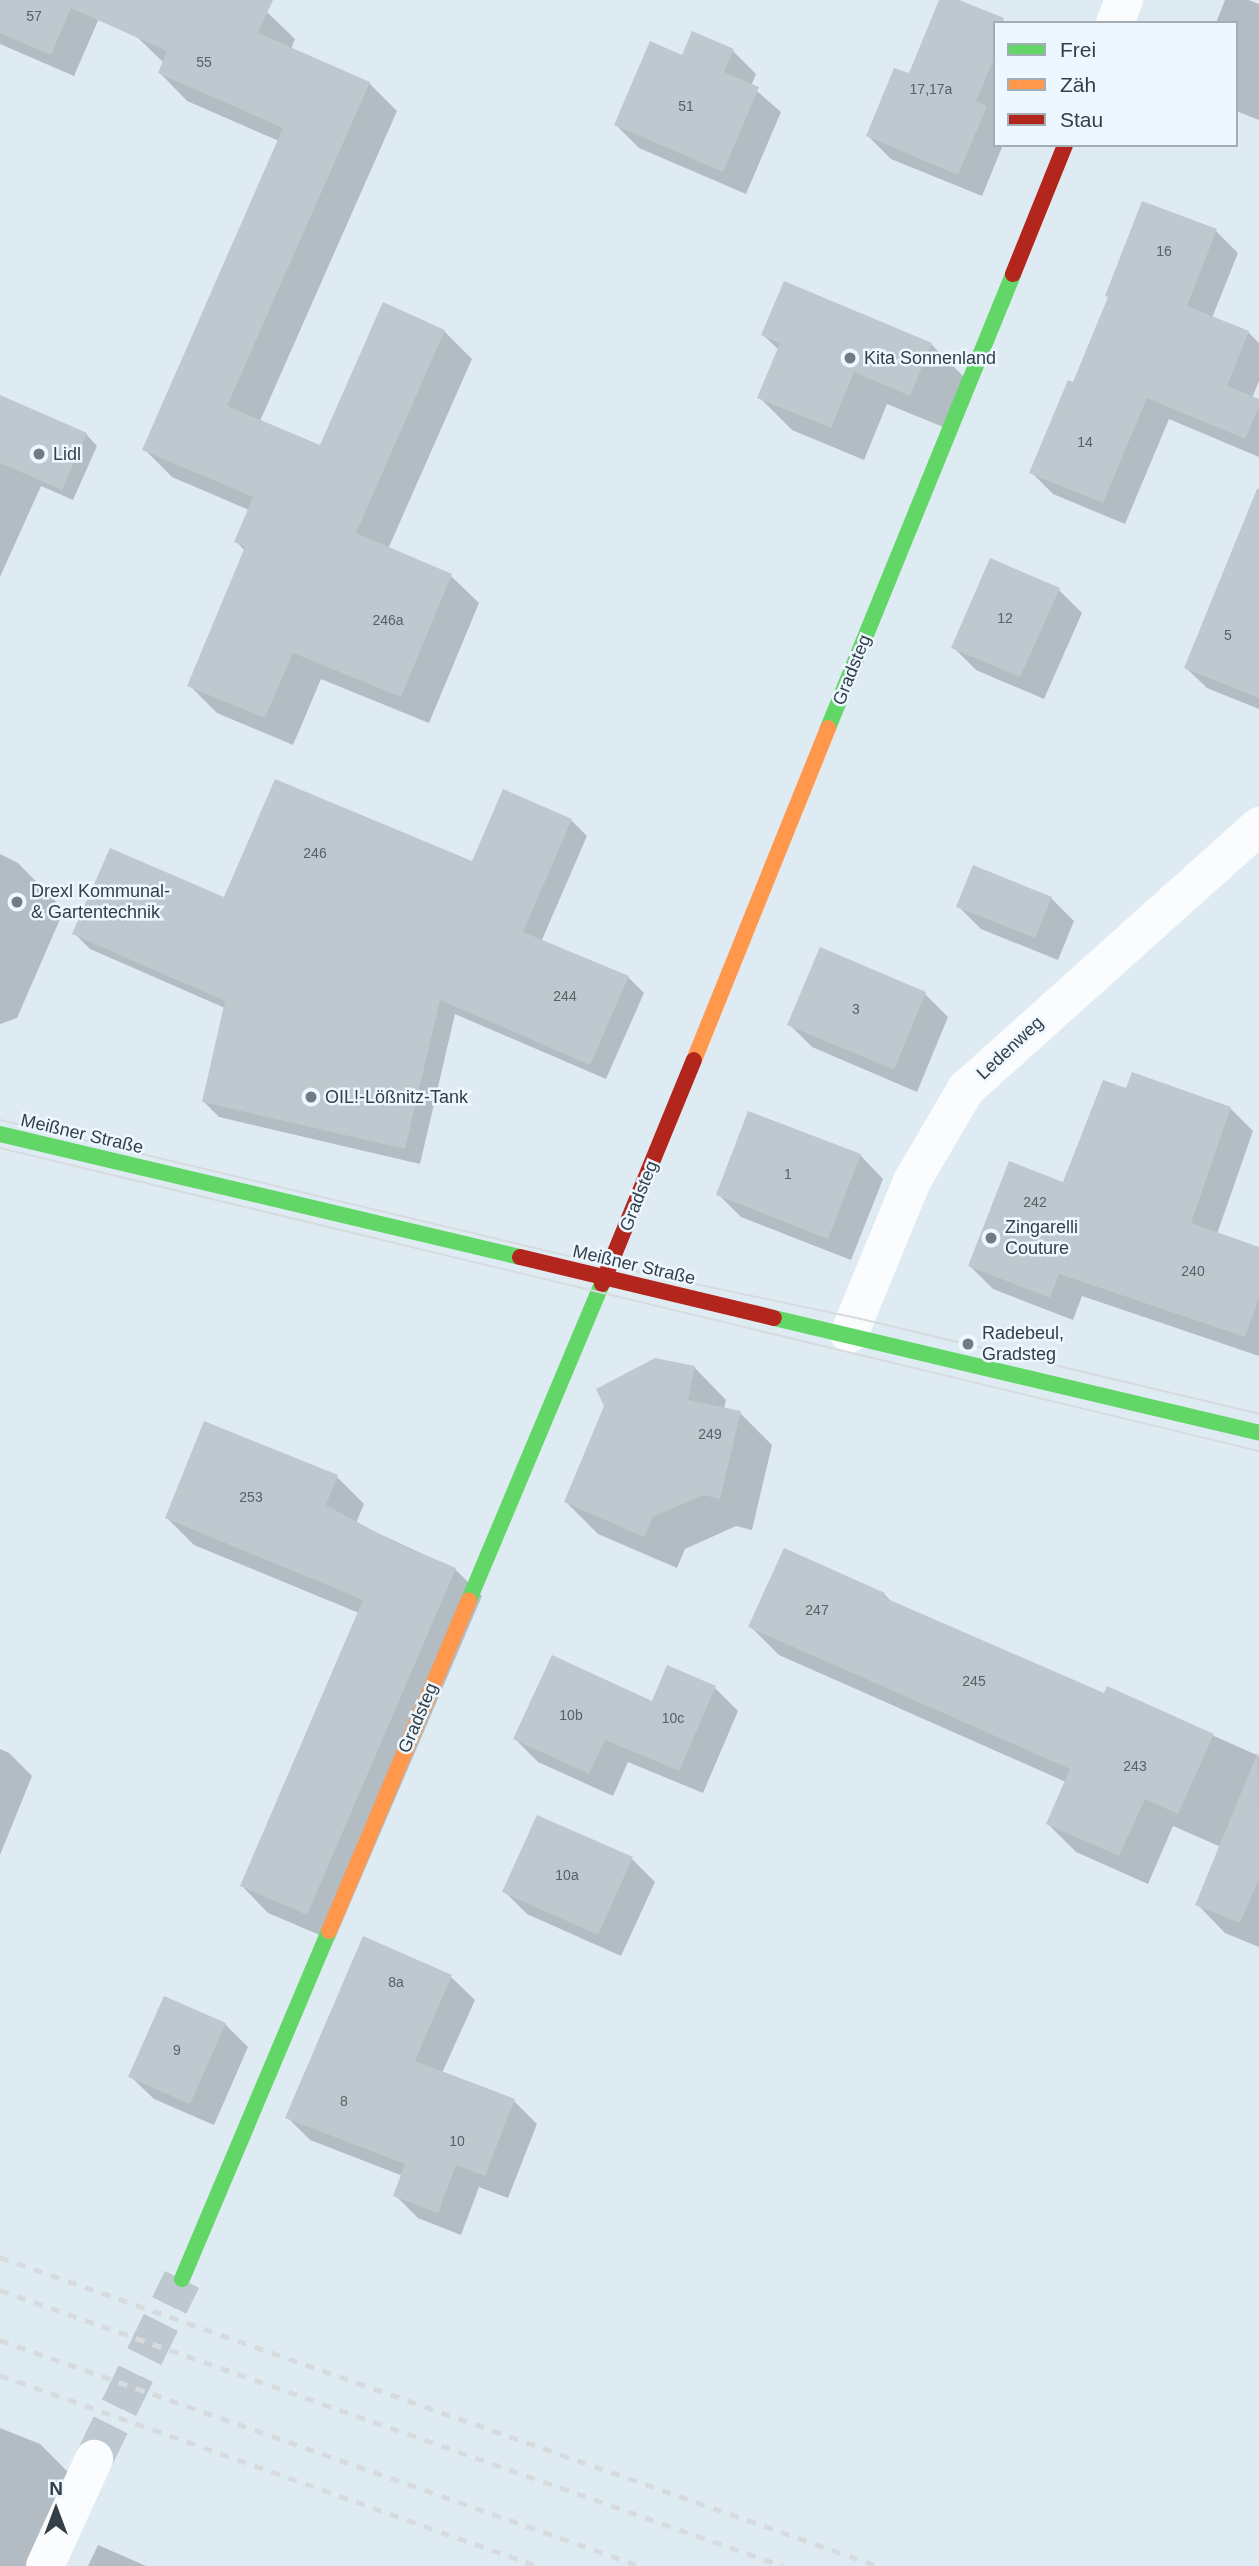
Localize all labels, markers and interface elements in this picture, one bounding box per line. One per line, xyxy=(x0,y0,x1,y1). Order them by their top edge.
house number: 57 xyxy=(26,8,42,24)
legend xyxy=(993,21,1238,147)
text: Frei xyxy=(1060,38,1096,61)
house number: 55 xyxy=(196,54,212,70)
text: Zäh xyxy=(1060,73,1096,96)
house number: 17,17a xyxy=(910,81,952,97)
house number: 51 xyxy=(678,98,694,114)
text: Stau xyxy=(1060,108,1103,131)
house number: 16 xyxy=(1156,243,1172,259)
place label: Kita Sonnenland xyxy=(864,347,996,369)
marker: Kita Sonnenland xyxy=(842,350,858,366)
house number: 14 xyxy=(1077,434,1093,450)
place label: Lidl xyxy=(53,443,81,465)
marker: Lidl xyxy=(31,446,47,462)
house number: 12 xyxy=(997,610,1013,626)
house number: 246a xyxy=(372,612,404,628)
house number: 5 xyxy=(1224,627,1232,643)
street label: Gradsteg xyxy=(828,632,876,708)
house number: 246 xyxy=(303,845,327,861)
place label: Drexl Kommunal- & Gartentechnik xyxy=(31,881,170,924)
marker: Drexl Kommunal- & Gartentechnik xyxy=(9,894,25,910)
house number: 244 xyxy=(553,988,577,1004)
house number: 3 xyxy=(852,1001,860,1017)
street label: Ledenweg xyxy=(972,1012,1048,1084)
place label: OIL!-Lößnitz-Tank xyxy=(325,1086,468,1108)
marker: OIL!-Lößnitz-Tank xyxy=(303,1089,319,1105)
street label: Meißner Straße xyxy=(19,1109,145,1159)
street label: Gradsteg xyxy=(615,1158,663,1234)
house number: 1 xyxy=(784,1166,792,1182)
house number: 242 xyxy=(1023,1194,1047,1210)
place label: Zingarelli Couture xyxy=(1005,1217,1078,1260)
marker: Zingarelli Couture xyxy=(983,1230,999,1246)
street label: Meißner Straße xyxy=(571,1240,697,1290)
house number: 240 xyxy=(1181,1263,1205,1279)
place label: Radebeul, Gradsteg xyxy=(982,1323,1064,1366)
marker: Radebeul, Gradsteg xyxy=(960,1336,976,1352)
house number: 249 xyxy=(698,1426,722,1442)
house number: 253 xyxy=(239,1489,263,1505)
house number: 247 xyxy=(805,1602,829,1618)
house number: 245 xyxy=(962,1673,986,1689)
street label: Gradsteg xyxy=(394,1680,442,1756)
house number: 10b xyxy=(559,1707,583,1723)
house number: 10c xyxy=(662,1710,684,1726)
house number: 243 xyxy=(1123,1758,1147,1774)
house number: 10a xyxy=(555,1867,579,1883)
house number: 8a xyxy=(388,1974,404,1990)
house number: 9 xyxy=(173,2042,181,2058)
house number: 8 xyxy=(340,2093,348,2109)
house number: 10 xyxy=(449,2133,465,2149)
north arrow xyxy=(21,2475,91,2545)
text: N xyxy=(49,2478,63,2499)

